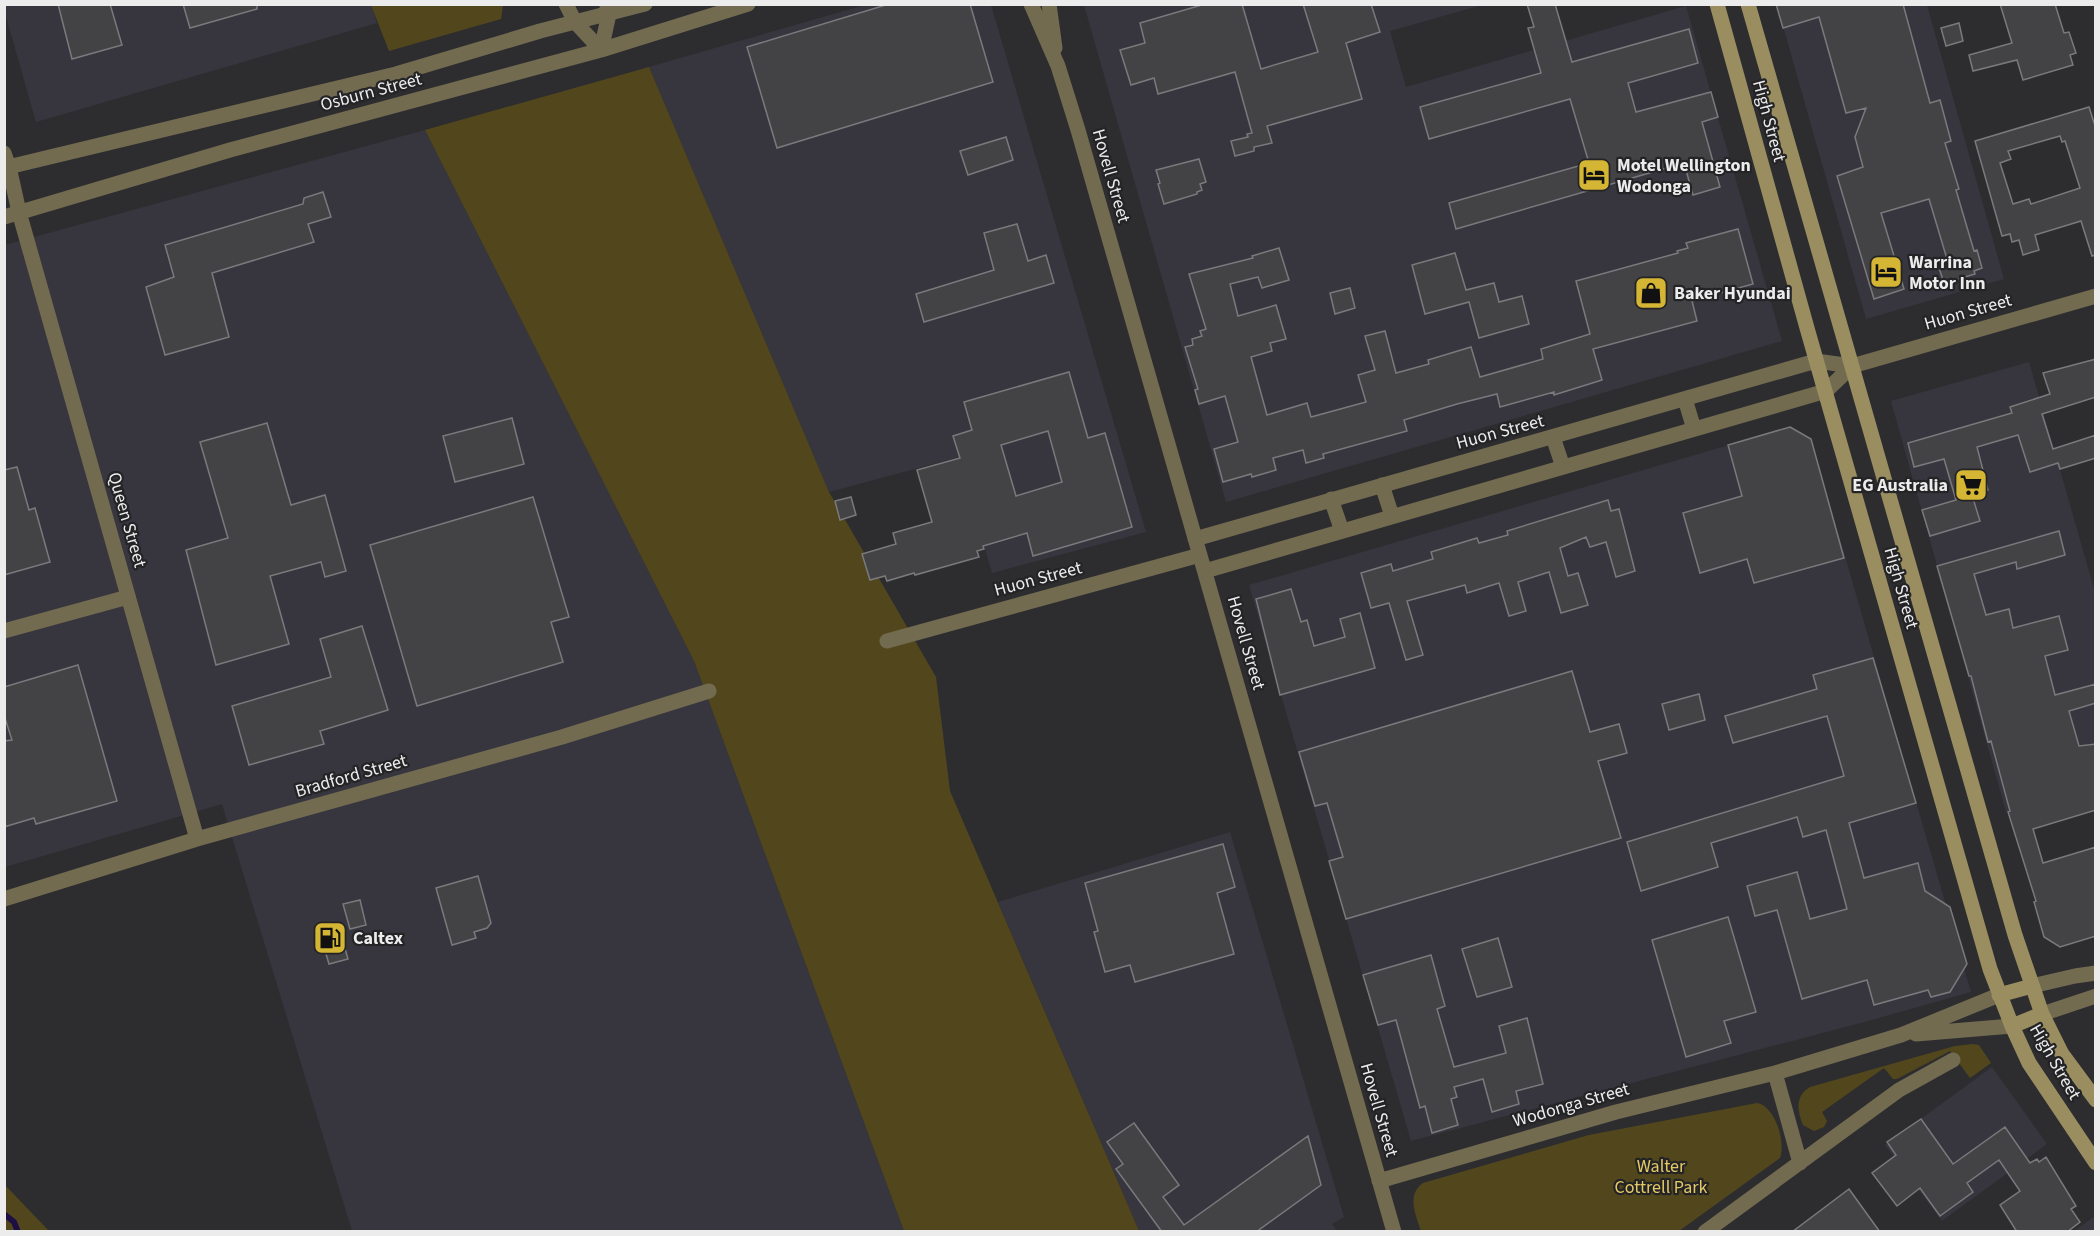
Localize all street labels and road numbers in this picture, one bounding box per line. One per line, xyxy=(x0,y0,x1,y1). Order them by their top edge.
street label: Osburn Street xyxy=(318,66,424,118)
street label: High Street xyxy=(1746,77,1792,165)
street label: Hovell Street xyxy=(1086,126,1136,226)
street label: Huon Street xyxy=(1921,288,2015,336)
street label: Huon Street xyxy=(1453,408,1547,456)
street label: Queen Street xyxy=(101,469,153,571)
street label: High Street xyxy=(1877,544,1925,632)
street label: Huon Street xyxy=(991,555,1085,603)
street label: Hovell Street xyxy=(1221,593,1271,693)
street label: Bradford Street xyxy=(292,748,410,804)
street label: High Street xyxy=(2023,1019,2087,1105)
street label: Hovell Street xyxy=(1354,1060,1404,1160)
street label: Wodonga Street xyxy=(1510,1076,1632,1134)

